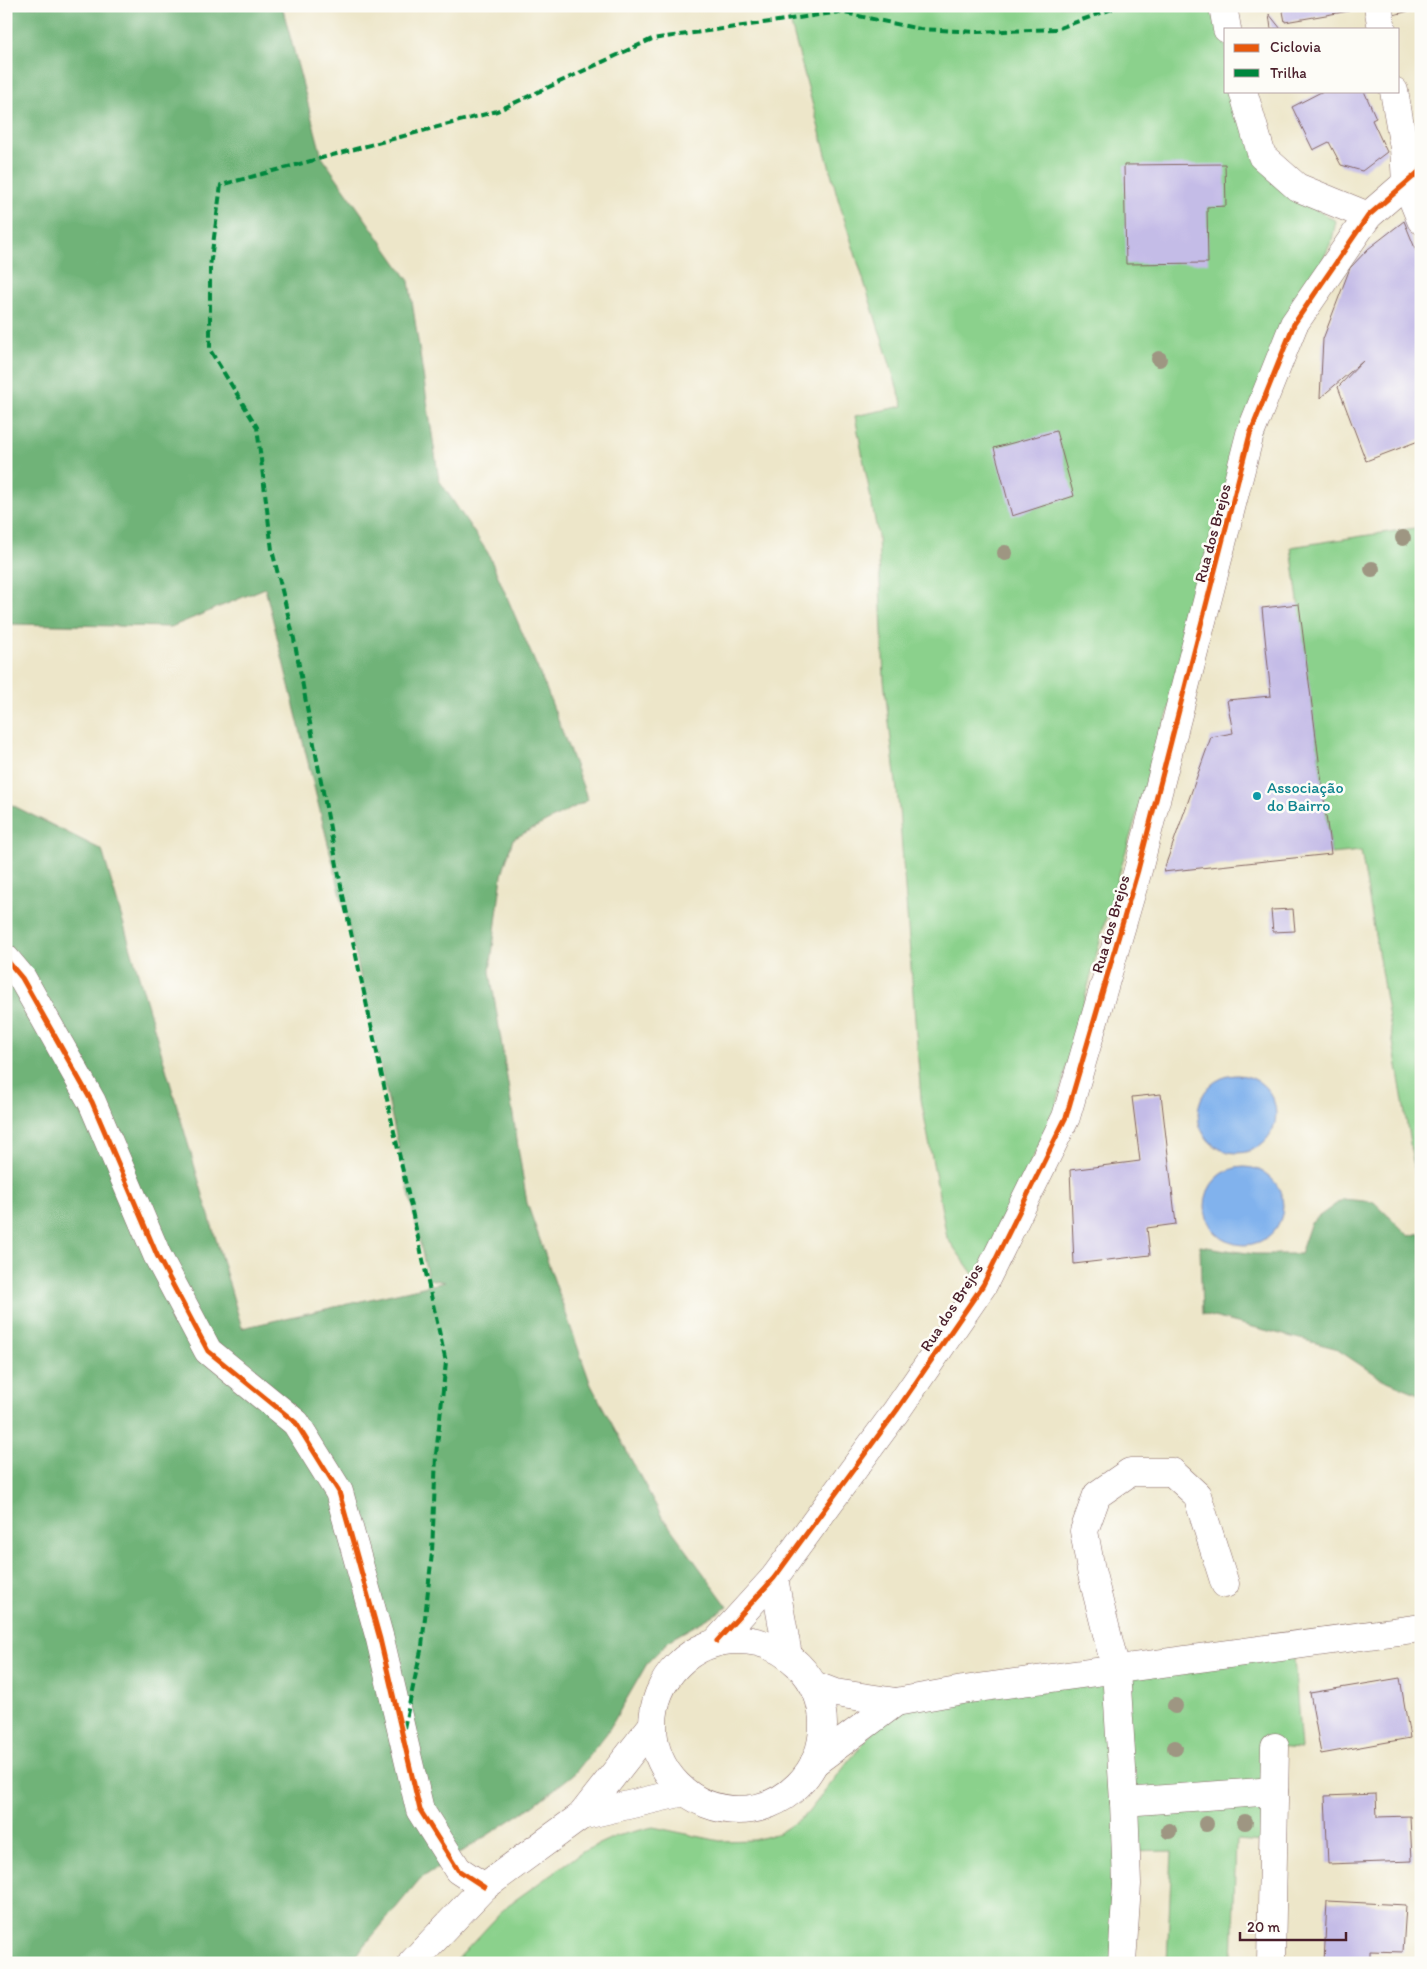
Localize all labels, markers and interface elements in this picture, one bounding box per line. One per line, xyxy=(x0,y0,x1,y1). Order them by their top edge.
legend xyxy=(1224,28,1400,92)
text: Ciclovia xyxy=(1270,38,1321,56)
text: Trilha xyxy=(1270,64,1307,82)
street label: Rua dos Brejos xyxy=(1190,482,1235,584)
place label: Associação do Bairro xyxy=(1267,778,1344,815)
marker: Associação do Bairro xyxy=(1251,790,1263,802)
street label: Rua dos Brejos xyxy=(1087,873,1134,975)
street label: Rua dos Brejos xyxy=(916,1260,987,1355)
scale bar xyxy=(1240,1909,1346,1941)
text: 20 m xyxy=(1247,1918,1281,1936)

